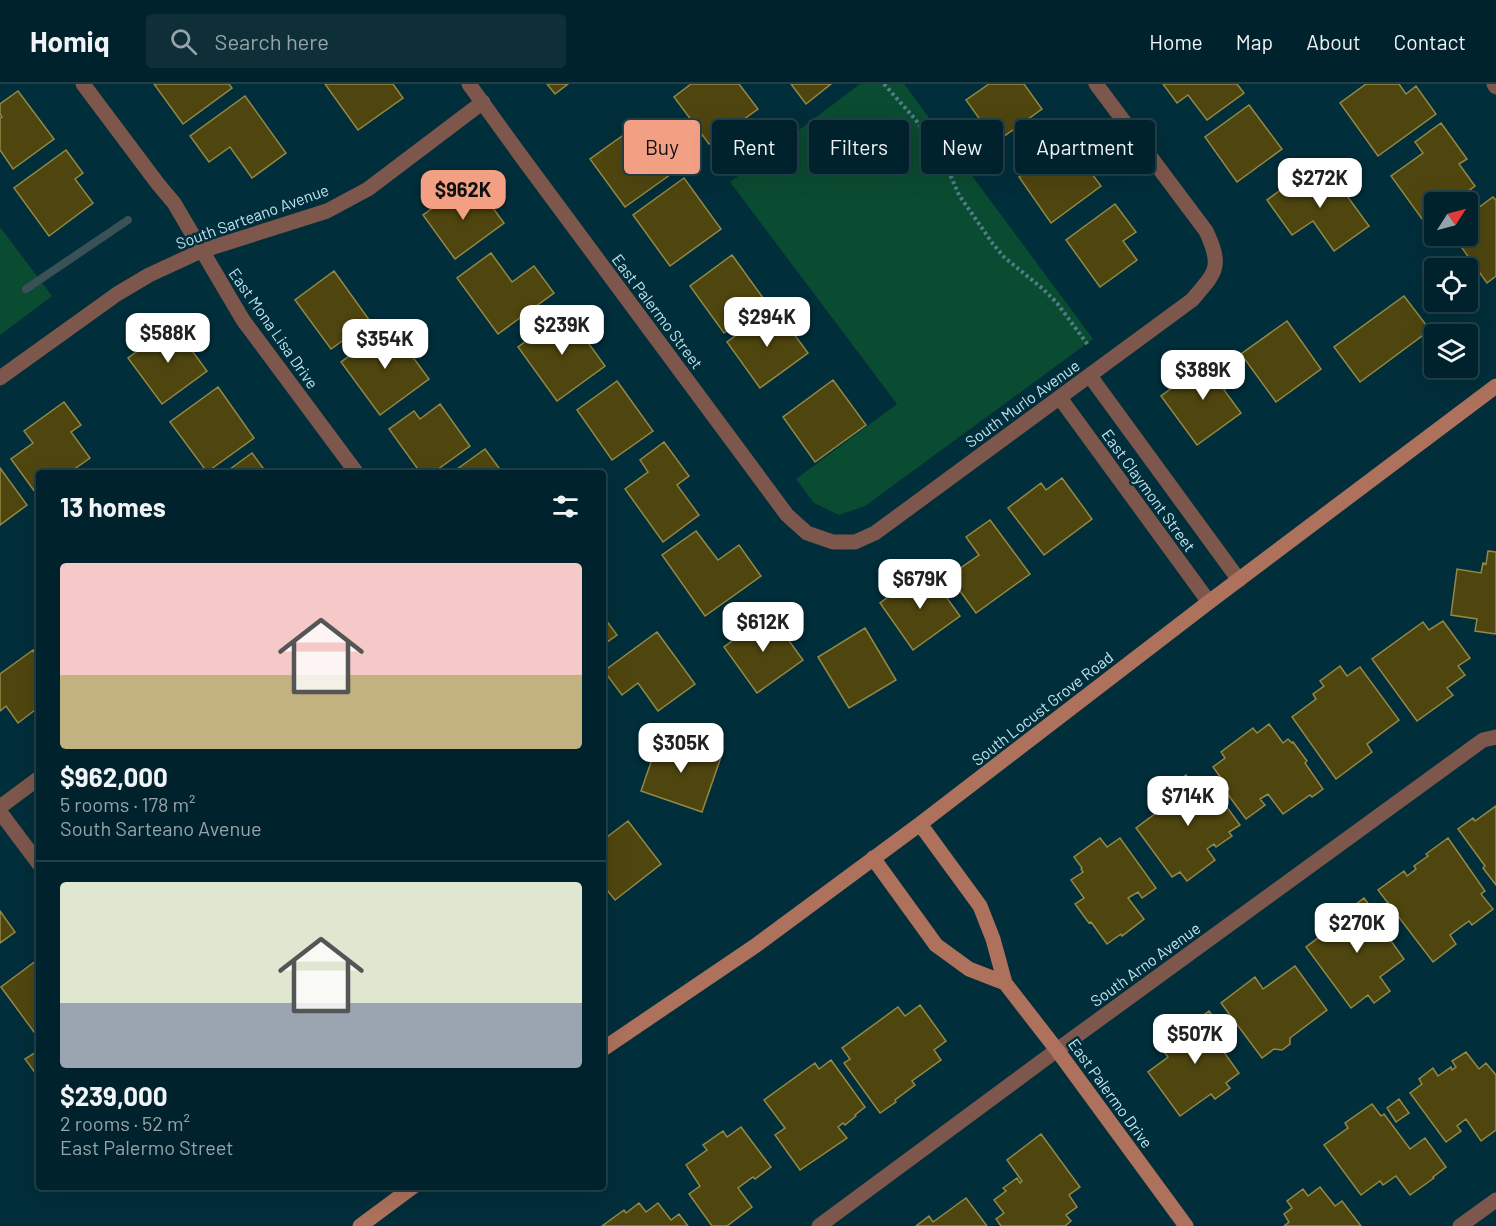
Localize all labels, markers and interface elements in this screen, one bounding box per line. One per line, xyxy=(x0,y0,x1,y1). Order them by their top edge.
search box xyxy=(146,14,566,68)
text: Homiq xyxy=(30,24,110,58)
icon: search xyxy=(167,25,200,58)
text: Search here xyxy=(215,28,329,54)
text: Home xyxy=(1149,29,1203,54)
text: Map xyxy=(1236,29,1273,54)
text: About xyxy=(1306,29,1361,54)
text: Contact xyxy=(1394,29,1466,54)
chip: Buy xyxy=(624,120,700,174)
chip: Rent xyxy=(712,120,797,174)
chip: Filters xyxy=(809,120,909,174)
chip: New xyxy=(921,120,1003,174)
chip: Apartment xyxy=(1015,120,1155,174)
pin: $272K xyxy=(1278,158,1362,209)
text: $272K xyxy=(1292,165,1348,189)
pin: $962K xyxy=(421,170,505,221)
text: $962K xyxy=(435,177,491,201)
street label: South Sarteano Avenue xyxy=(173,179,331,253)
north arrow xyxy=(1424,192,1478,246)
map controls xyxy=(1424,192,1478,378)
street label: East Palermo Street xyxy=(609,250,707,372)
button: locate xyxy=(1424,258,1478,312)
street label: East Mona Lisa Drive xyxy=(225,264,323,392)
pin: $294K xyxy=(725,297,809,348)
text: $294K xyxy=(738,304,796,328)
pin: $239K xyxy=(520,305,604,356)
text: $239K xyxy=(534,312,590,336)
pin: $588K xyxy=(126,313,210,364)
pin: $354K xyxy=(343,319,427,370)
text: $588K xyxy=(140,320,196,344)
button: layers xyxy=(1424,324,1478,378)
text: $354K xyxy=(356,326,414,350)
pin: $389K xyxy=(1161,350,1245,401)
street label: South Murlo Avenue xyxy=(961,355,1083,451)
text: $389K xyxy=(1175,357,1231,381)
street label: East Claymont Street xyxy=(1098,425,1200,555)
icon: filters xyxy=(549,490,582,523)
text: 13 homes xyxy=(60,491,166,522)
pin: $679K xyxy=(878,559,962,610)
text: $679K xyxy=(892,566,948,590)
icon: home xyxy=(267,602,375,710)
pin: $612K xyxy=(721,602,805,653)
text: $612K xyxy=(737,609,789,633)
street label: South Locust Grove Road xyxy=(968,647,1116,769)
pin: $305K xyxy=(639,723,723,774)
text: $305K xyxy=(653,730,709,754)
text: $962,000 xyxy=(60,761,168,792)
pin: $714K xyxy=(1146,776,1230,827)
text: $714K xyxy=(1161,783,1215,807)
text: 5 rooms · 178 m² xyxy=(60,792,196,816)
text: South Sarteano Avenue xyxy=(60,816,262,840)
pin: $270K xyxy=(1315,903,1399,954)
text: $270K xyxy=(1329,910,1385,934)
street label: South Arno Avenue xyxy=(1086,918,1204,1010)
icon: home xyxy=(267,921,375,1029)
pin: $507K xyxy=(1153,1014,1237,1065)
text: $507K xyxy=(1167,1021,1223,1045)
street label: East Palermo Drive xyxy=(1065,1034,1157,1152)
text: $239,000 xyxy=(60,1080,168,1111)
text: 2 rooms · 52 m² xyxy=(60,1111,190,1135)
text: East Palermo Street xyxy=(60,1135,234,1159)

